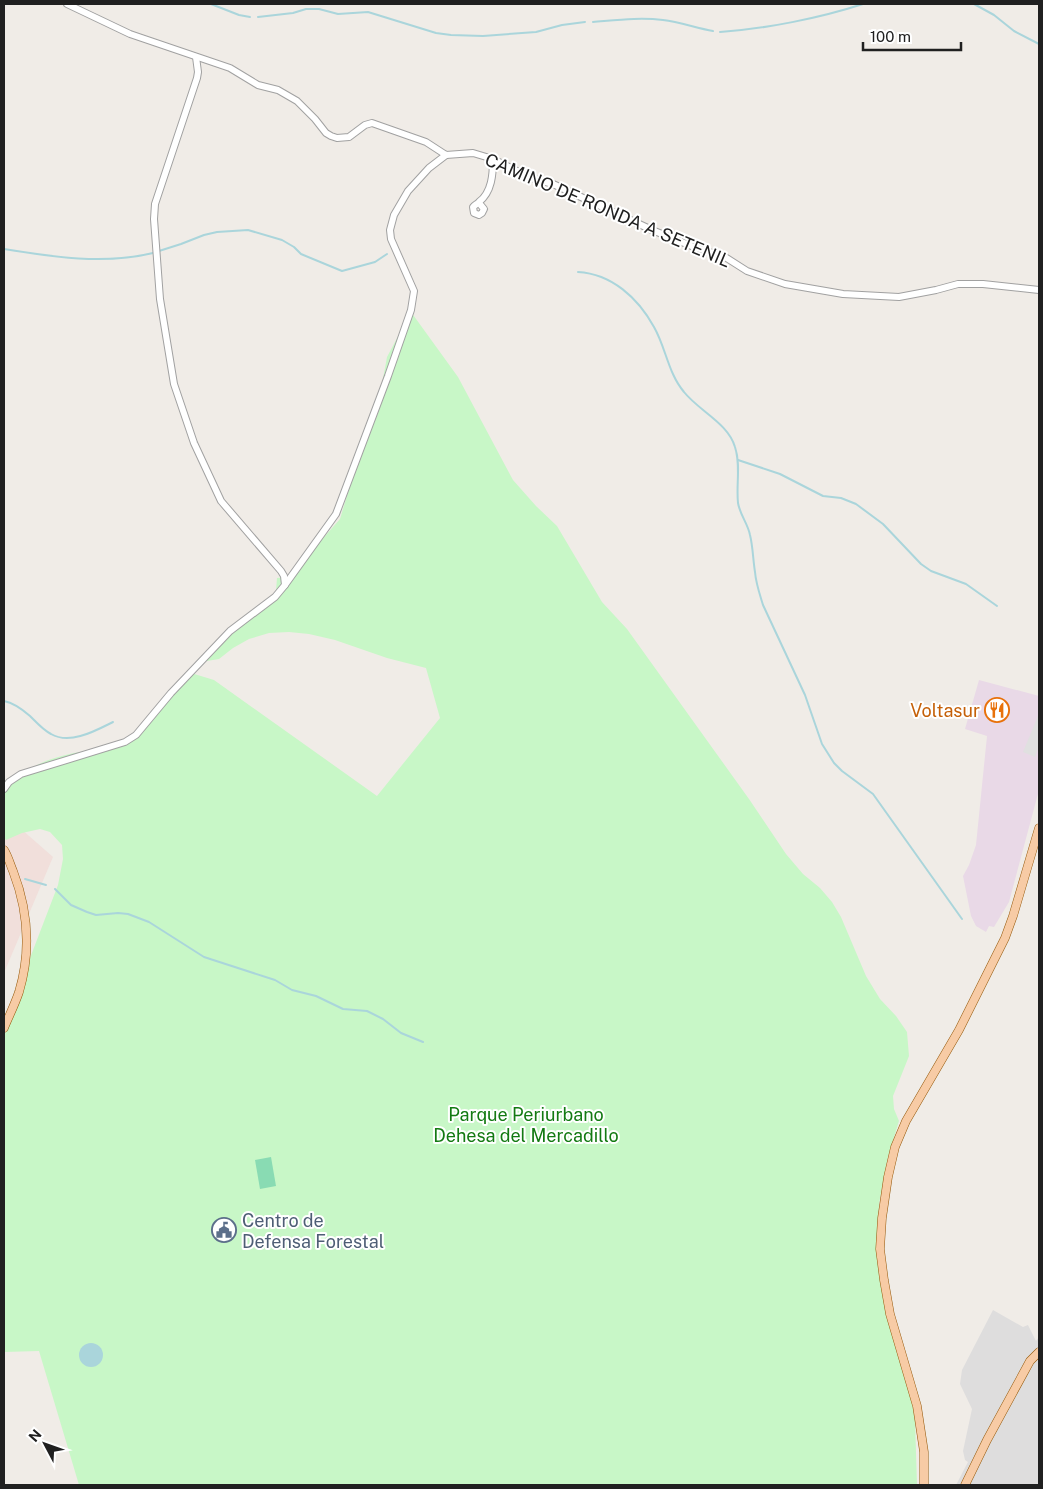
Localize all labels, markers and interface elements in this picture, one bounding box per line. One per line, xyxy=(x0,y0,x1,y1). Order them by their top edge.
scale bar xyxy=(863,20,960,52)
text: 100 m xyxy=(870,28,911,45)
street label: CAMINO DE RONDA A SETENIL xyxy=(482,149,734,271)
restaurant icon: Voltasur xyxy=(984,697,1010,723)
place label: Voltasur xyxy=(910,700,980,721)
park label: Parque Periurbano Dehesa del Mercadillo xyxy=(433,1104,619,1146)
place label: Centro de Defensa Forestal xyxy=(242,1210,384,1252)
public building icon: Centro de Defensa Forestal xyxy=(211,1217,237,1243)
north arrow xyxy=(20,1419,70,1469)
text: N xyxy=(26,1426,45,1445)

